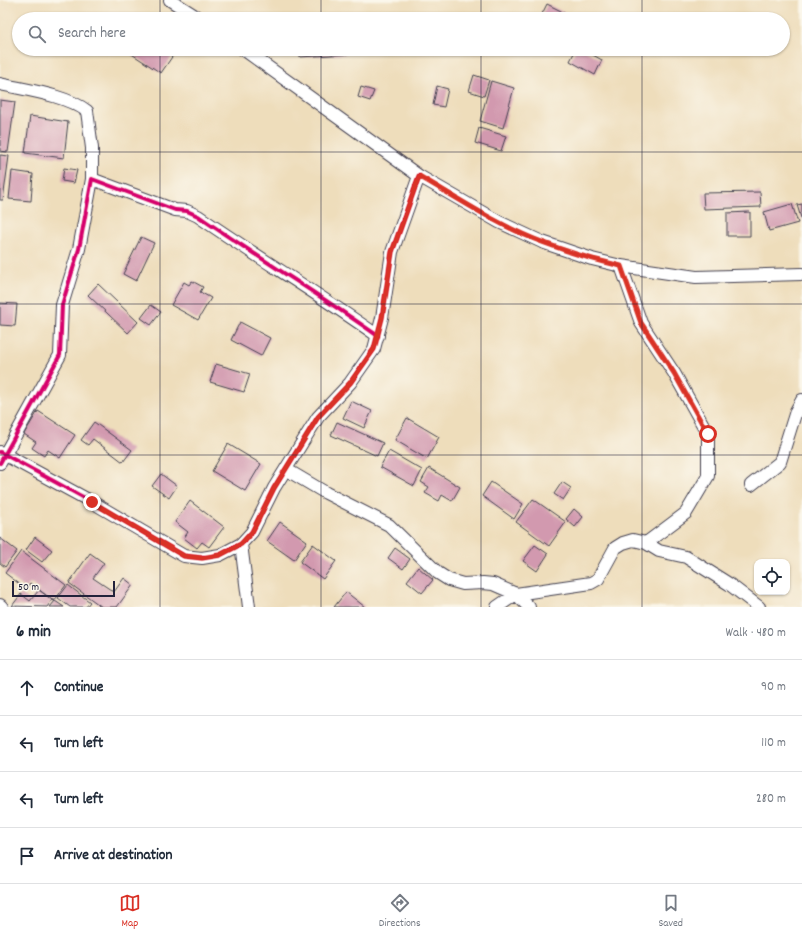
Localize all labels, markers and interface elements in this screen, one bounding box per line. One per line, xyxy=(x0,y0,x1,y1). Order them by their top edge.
search box xyxy=(12,12,790,56)
icon: search xyxy=(26,23,48,45)
text: Search here xyxy=(58,23,126,45)
route start xyxy=(699,425,717,443)
route end xyxy=(83,493,101,511)
map controls xyxy=(754,559,790,595)
button: locate xyxy=(754,559,790,595)
scale bar xyxy=(12,579,115,598)
text: 50 m xyxy=(18,580,39,596)
text: 6 min xyxy=(16,621,51,645)
text: Walk · 480 m xyxy=(725,624,786,643)
icon: ahead xyxy=(16,677,38,699)
text: Continue xyxy=(54,677,103,699)
text: 90 m xyxy=(761,678,786,697)
icon: left xyxy=(16,733,38,755)
text: Turn left xyxy=(54,733,103,755)
text: 110 m xyxy=(761,734,786,753)
icon: left xyxy=(16,789,38,811)
text: Turn left xyxy=(54,789,103,811)
text: 280 m xyxy=(756,790,786,809)
icon: arrive xyxy=(16,845,38,867)
text: Arrive at destination xyxy=(54,845,172,867)
tab: Map xyxy=(119,892,141,932)
tab: Directions xyxy=(379,892,421,932)
tab: Saved xyxy=(658,892,683,932)

